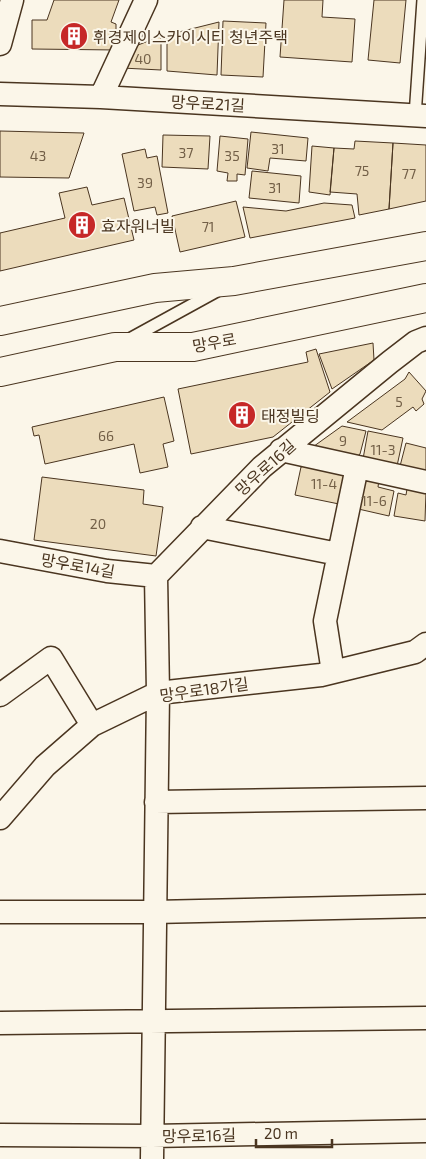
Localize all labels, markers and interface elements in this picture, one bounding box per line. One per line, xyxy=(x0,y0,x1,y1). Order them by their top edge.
building icon: 휘경제이스카이시티 청년주택 xyxy=(59,21,89,51)
place label: 휘경제이스카이시티 청년주택 xyxy=(93,27,288,46)
house number: 40 xyxy=(134,50,152,67)
street label: 망우로21길 xyxy=(170,92,246,114)
house number: 31 xyxy=(271,140,285,157)
house number: 37 xyxy=(179,144,193,161)
house number: 43 xyxy=(30,147,46,164)
house number: 35 xyxy=(224,147,240,164)
house number: 75 xyxy=(355,162,369,179)
house number: 77 xyxy=(402,165,416,182)
house number: 39 xyxy=(137,174,153,191)
house number: 31 xyxy=(268,179,282,196)
building icon: 효자워너빌 xyxy=(67,210,97,240)
place label: 효자워너빌 xyxy=(101,216,175,235)
house number: 71 xyxy=(202,218,214,235)
street label: 망우로 xyxy=(191,329,238,355)
house number: 5 xyxy=(395,393,403,410)
building icon: 태정빌딩 xyxy=(227,400,257,430)
place label: 태정빌딩 xyxy=(261,406,320,425)
house number: 66 xyxy=(98,427,114,444)
house number: 9 xyxy=(339,432,347,449)
street label: 망우로16길 xyxy=(231,435,299,499)
house number: 11-3 xyxy=(370,441,396,458)
house number: 11-4 xyxy=(311,475,337,492)
house number: 11-6 xyxy=(361,492,387,509)
house number: 20 xyxy=(90,515,106,532)
street label: 망우로14길 xyxy=(39,549,117,581)
street label: 망우로18가길 xyxy=(158,673,250,705)
scale bar xyxy=(256,1116,332,1148)
text: 20 m xyxy=(264,1124,298,1142)
street label: 망우로16길 xyxy=(162,1125,236,1145)

